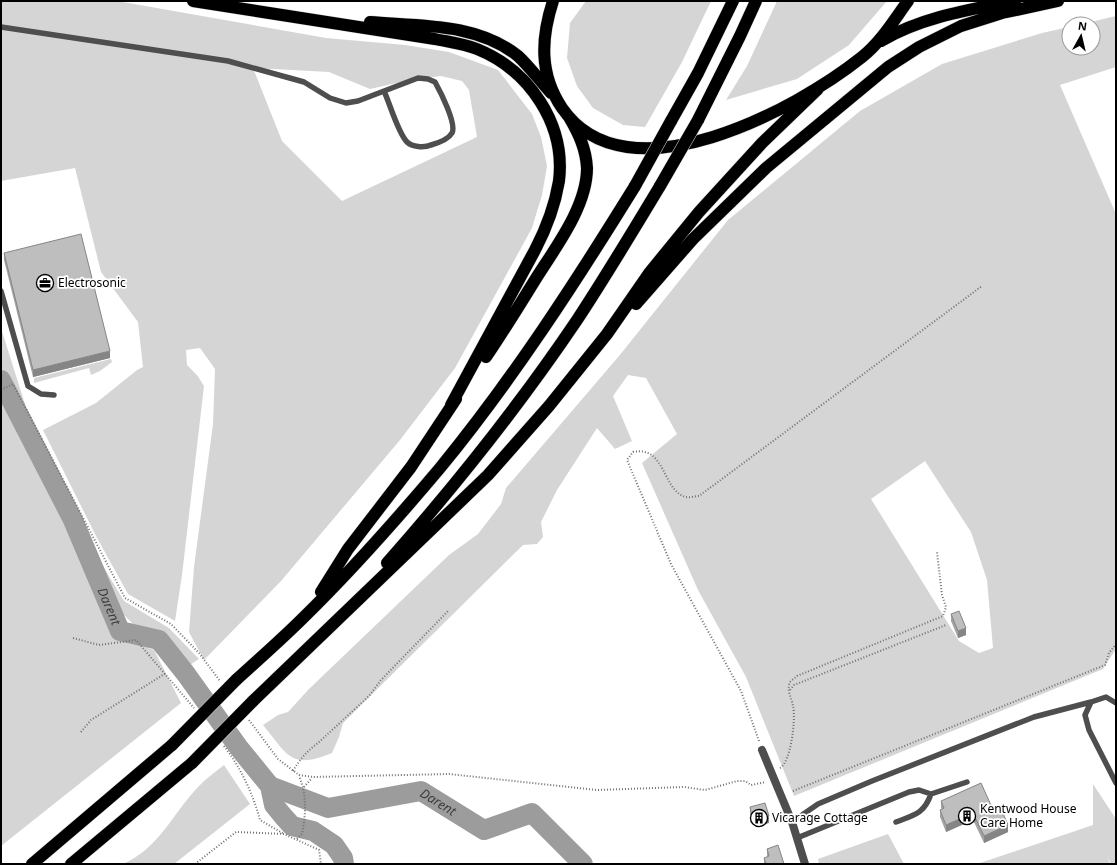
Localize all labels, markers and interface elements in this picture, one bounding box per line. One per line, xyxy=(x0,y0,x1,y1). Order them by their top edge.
north arrow xyxy=(1061,16,1101,56)
text: N xyxy=(1077,18,1088,34)
office icon: Electrosonic xyxy=(35,273,55,293)
place label: Electrosonic xyxy=(58,274,126,291)
water label: Darent xyxy=(94,585,126,628)
water label: Darent xyxy=(417,784,460,820)
place label: Kentwood House Care Home xyxy=(980,800,1077,831)
building icon: Kentwood House Care Home xyxy=(957,806,977,826)
building icon: Vicarage Cottage xyxy=(749,808,769,828)
place label: Vicarage Cottage xyxy=(772,809,868,826)

